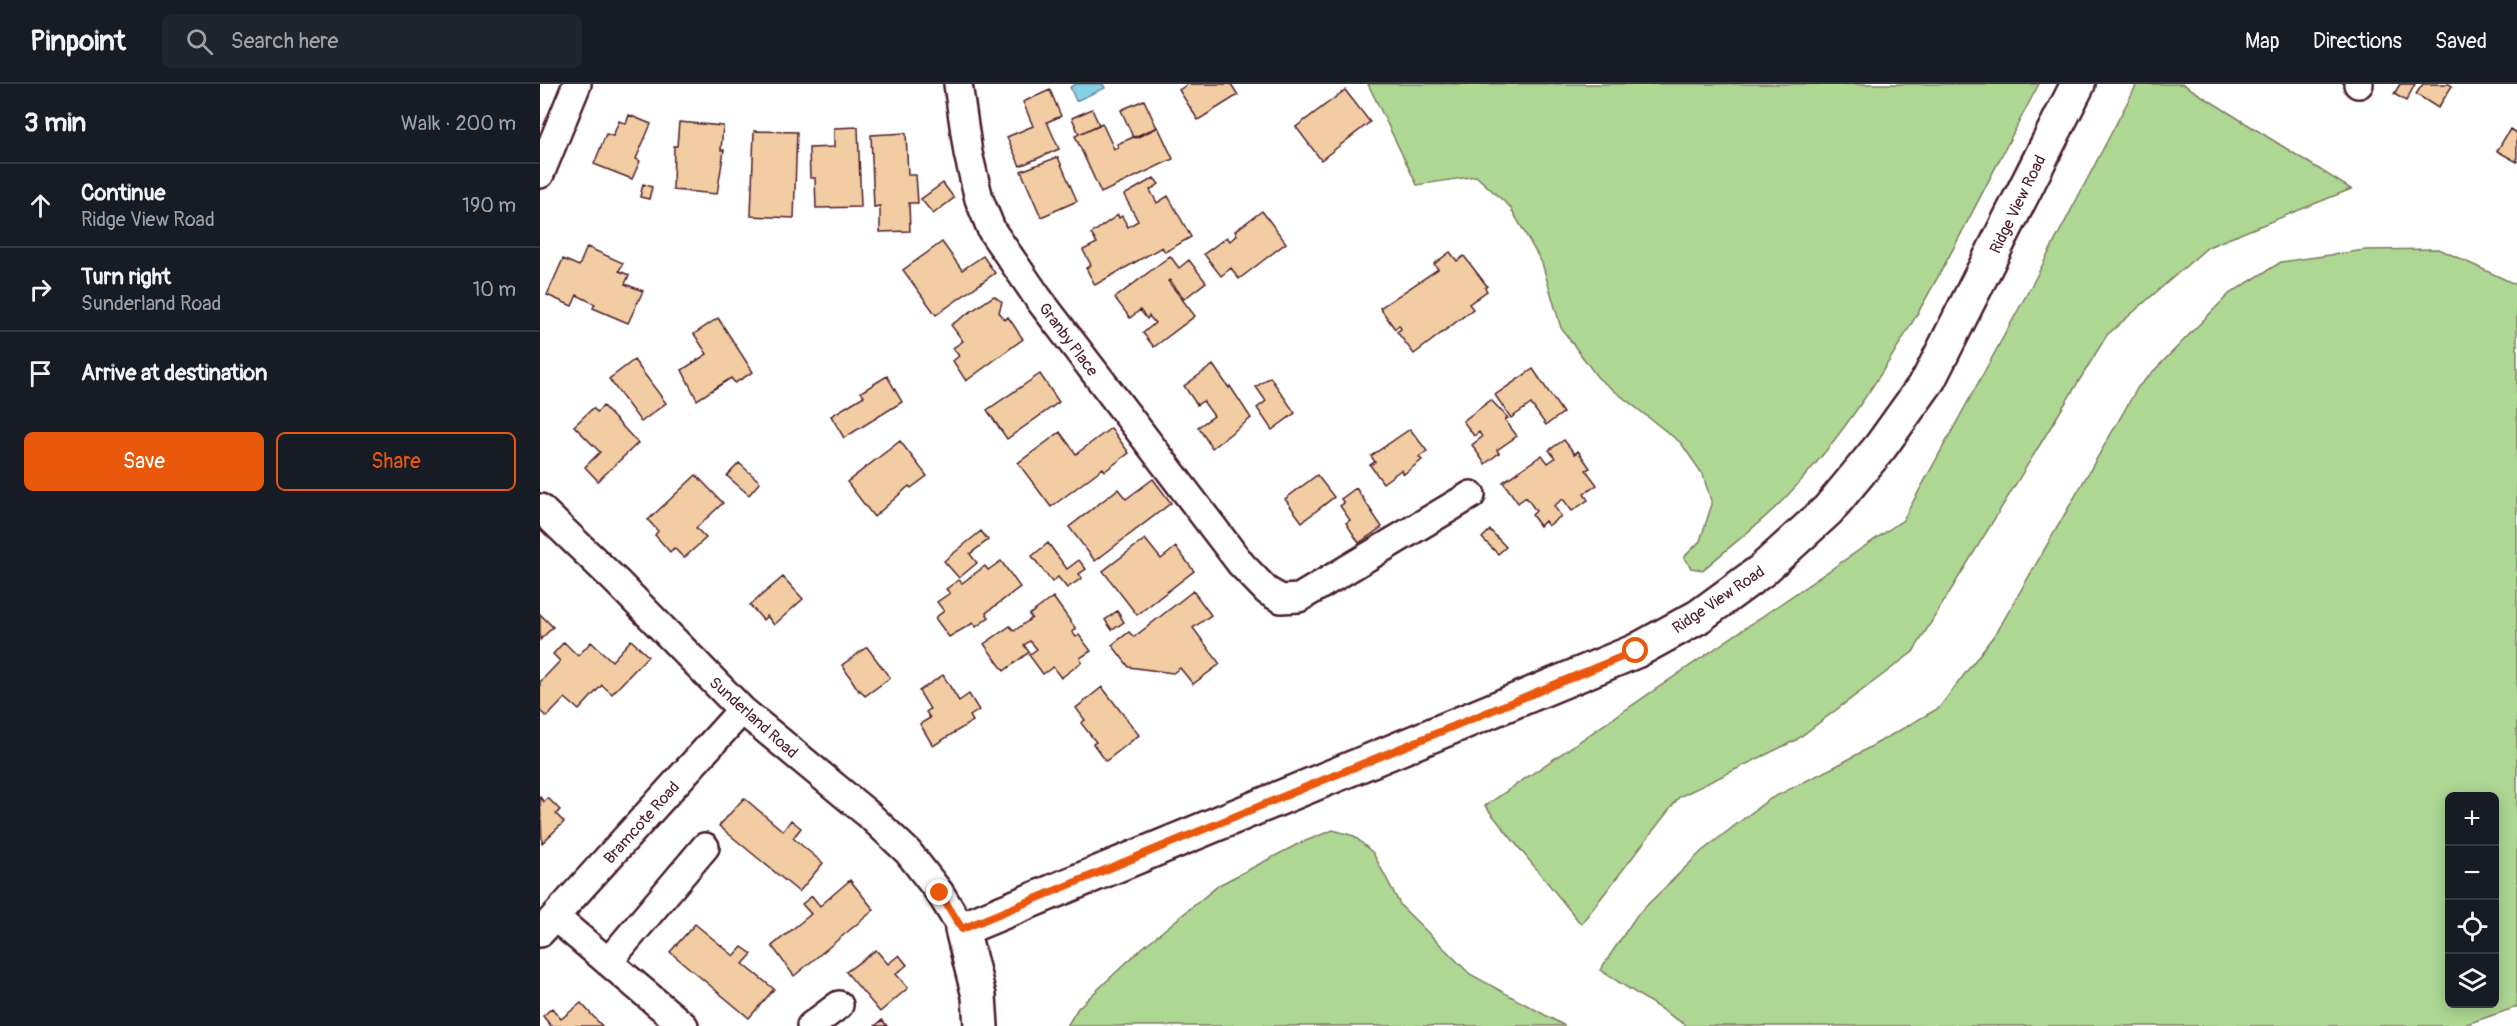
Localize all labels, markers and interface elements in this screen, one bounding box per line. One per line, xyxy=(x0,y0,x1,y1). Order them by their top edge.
search box xyxy=(162,14,582,68)
text: Pinpoint xyxy=(30,24,126,59)
icon: search xyxy=(183,25,216,58)
text: Search here xyxy=(231,27,338,55)
text: Map xyxy=(2245,28,2280,55)
text: Directions xyxy=(2313,28,2402,55)
text: Saved xyxy=(2435,28,2487,55)
text: 3 min xyxy=(24,107,86,139)
text: Walk · 200 m xyxy=(401,111,516,136)
street label: Ridge View Road xyxy=(1985,152,2050,257)
text: Continue xyxy=(81,179,165,207)
icon: ahead xyxy=(24,189,57,222)
text: 190 m xyxy=(462,193,516,218)
text: Ridge View Road xyxy=(81,207,215,232)
text: Turn right xyxy=(81,263,171,291)
icon: right xyxy=(24,273,57,306)
text: 10 m xyxy=(472,277,516,302)
text: Sunderland Road xyxy=(81,291,221,316)
street label: Granby Place xyxy=(1034,299,1102,380)
icon: arrive xyxy=(24,357,57,390)
text: Arrive at destination xyxy=(81,359,267,387)
button: Save xyxy=(24,432,264,491)
button: Share xyxy=(276,432,516,491)
street label: Ridge View Road xyxy=(1669,562,1768,638)
route start xyxy=(1622,637,1648,663)
street label: Sunderland Road xyxy=(705,673,802,763)
street label: Bramcote Road xyxy=(599,777,684,868)
map controls xyxy=(2445,792,2499,1008)
button: + xyxy=(2445,792,2499,846)
button: − xyxy=(2445,846,2499,900)
route end xyxy=(926,879,952,905)
button: locate xyxy=(2445,900,2499,954)
button: layers xyxy=(2445,954,2499,1008)

